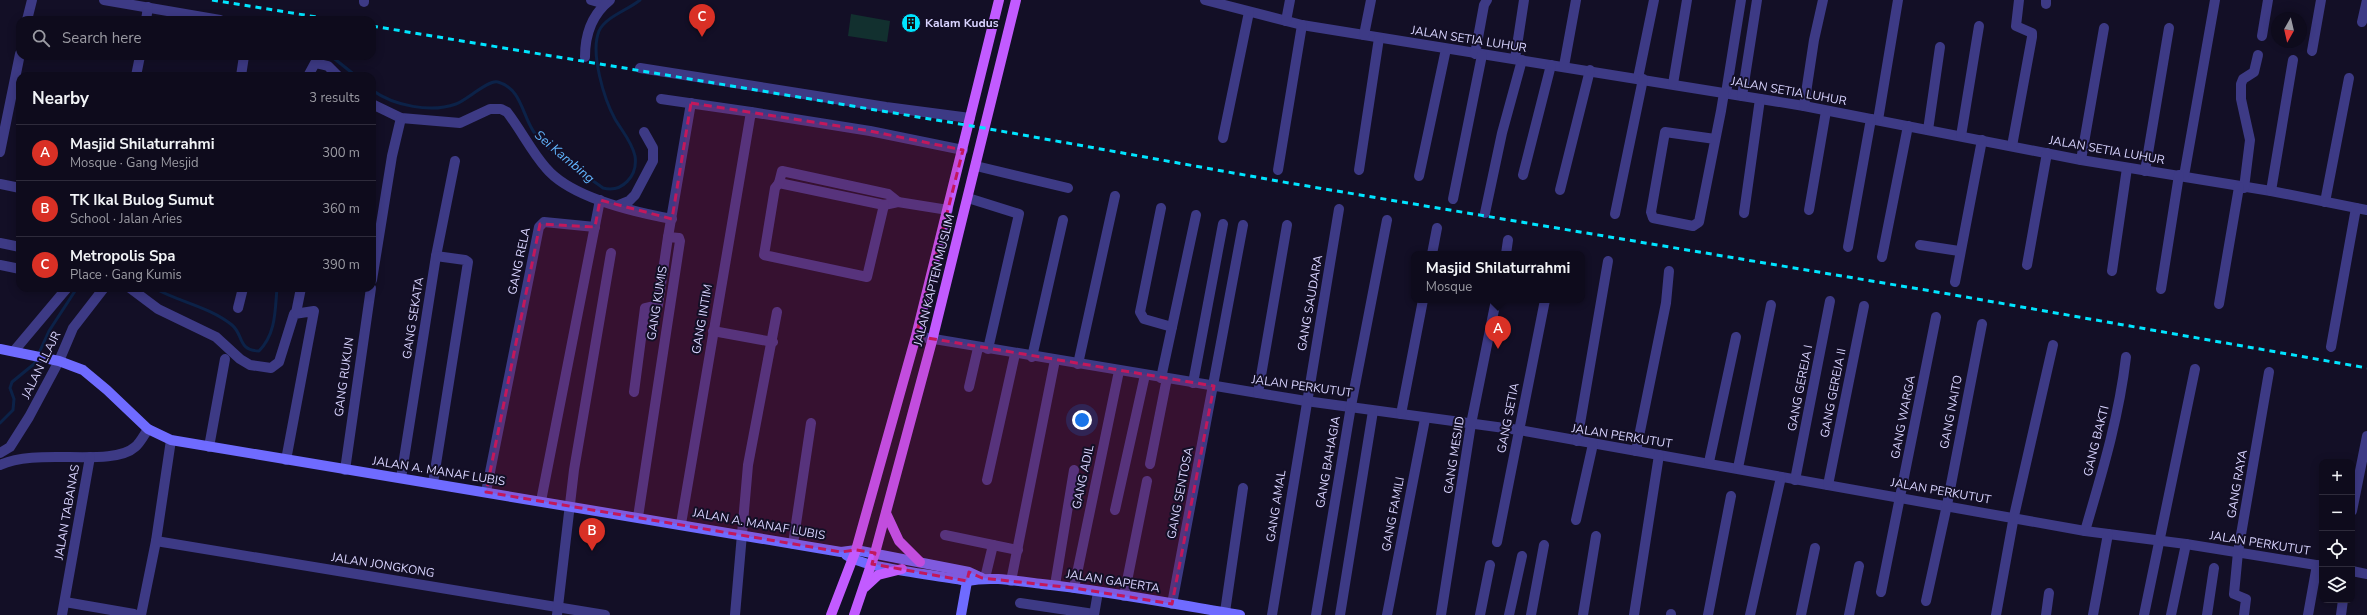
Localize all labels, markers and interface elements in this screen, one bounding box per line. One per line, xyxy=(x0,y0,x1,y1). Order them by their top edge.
pin: C xyxy=(689,4,715,37)
building icon: Kalam Kudus xyxy=(900,12,922,34)
north arrow xyxy=(2271,12,2307,48)
place label: Kalam Kudus xyxy=(925,15,999,31)
search box xyxy=(16,16,376,60)
street label: JALAN SETIA LUHUR xyxy=(1409,22,1528,56)
icon: search xyxy=(30,27,52,49)
text: Search here xyxy=(62,28,142,48)
street label: JALAN SETIA LUHUR xyxy=(1729,73,1848,109)
text: Nearby xyxy=(32,87,89,110)
text: 3 results xyxy=(309,89,360,107)
water label: Sei Kambing xyxy=(531,126,598,187)
street label: JALAN SETIA LUHUR xyxy=(2047,132,2166,168)
text: Masjid Shilaturrahmi xyxy=(70,134,214,154)
text: A xyxy=(40,144,50,162)
text: 300 m xyxy=(322,144,360,162)
text: Mosque · Gang Mesjid xyxy=(70,154,199,172)
text: TK Ikal Bulog Sumut xyxy=(70,190,214,210)
text: B xyxy=(41,200,49,218)
text: 360 m xyxy=(322,200,360,218)
text: School · Jalan Aries xyxy=(70,210,182,228)
street label: JALAN KAPTEN MUSLIM xyxy=(910,212,958,349)
street label: GANG RELA xyxy=(504,226,534,296)
text: Metropolis Spa xyxy=(70,246,176,266)
popup xyxy=(1411,251,1585,303)
street label: GANG SAUDARA xyxy=(1294,254,1326,352)
text: C xyxy=(41,256,49,274)
text: 390 m xyxy=(322,256,360,274)
text: Masjid Shilaturrahmi xyxy=(1426,258,1570,278)
street label: GANG KUMIS xyxy=(643,265,671,341)
text: Place · Gang Kumis xyxy=(70,266,182,284)
street label: GANG SEKATA xyxy=(399,276,427,360)
text: Mosque xyxy=(1426,278,1472,296)
street label: GANG INTIM xyxy=(688,283,716,355)
pin: A xyxy=(1485,316,1511,349)
street label: JALAN LLAJR xyxy=(17,329,64,402)
street label: GANG RUKUN xyxy=(331,336,357,418)
street label: GANG GEREJA I xyxy=(1784,343,1816,433)
street label: GANG GEREJA II xyxy=(1816,347,1850,439)
street label: JALAN PERKUTUT xyxy=(1250,371,1354,401)
street label: GANG WARGA xyxy=(1887,374,1919,460)
street label: GANG NAITO xyxy=(1936,374,1966,450)
street label: GANG SETIA xyxy=(1493,381,1523,455)
street label: GANG BAKTI xyxy=(2079,404,2113,478)
your location xyxy=(1072,410,1092,430)
street label: GANG BAHAGIA xyxy=(1312,414,1344,509)
street label: GANG MESJID xyxy=(1440,415,1468,495)
street label: JALAN PERKUTUT xyxy=(1570,420,1674,452)
street label: GANG ADIL xyxy=(1068,443,1098,511)
street label: GANG SENTOSA xyxy=(1163,445,1197,540)
street label: GANG RAYA xyxy=(2223,448,2251,519)
street label: JALAN A. MANAF LUBIS xyxy=(370,452,507,489)
map controls xyxy=(2319,459,2355,603)
button: + xyxy=(2319,459,2355,495)
street label: JALAN TABANAS xyxy=(51,463,83,562)
street label: GANG AMAL xyxy=(1262,469,1290,543)
street label: JALAN PERKUTUT xyxy=(1889,474,1993,508)
street label: GANG FAMILI xyxy=(1378,475,1408,553)
button: − xyxy=(2319,495,2355,531)
street label: JALAN A. MANAF LUBIS xyxy=(691,504,826,544)
pin: B xyxy=(579,518,605,551)
street label: JALAN PERKUTUT xyxy=(2208,527,2312,559)
button: locate xyxy=(2319,531,2355,567)
street label: JALAN JONGKONG xyxy=(329,549,436,581)
street label: JALAN GAPERTA xyxy=(1064,566,1161,596)
button: layers xyxy=(2319,567,2355,603)

